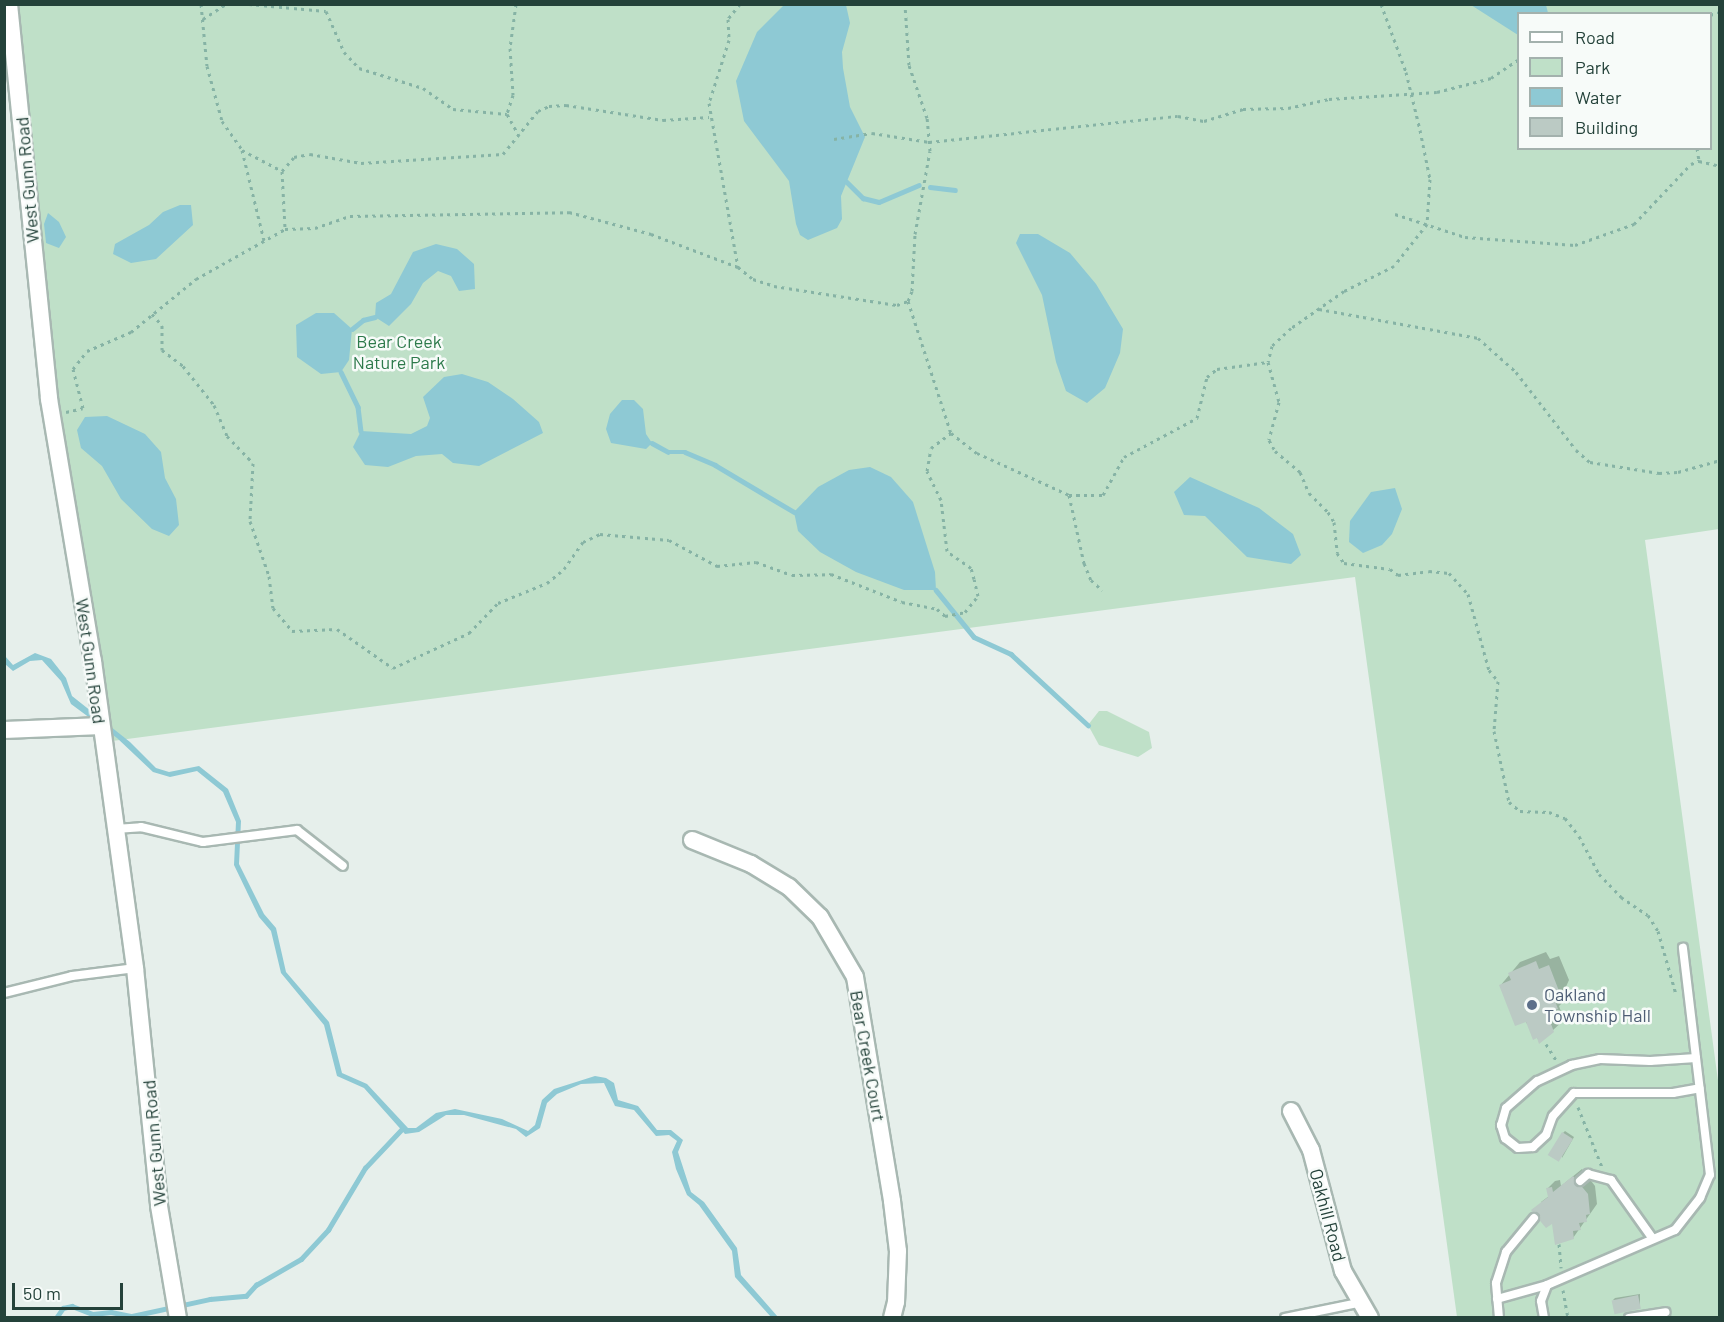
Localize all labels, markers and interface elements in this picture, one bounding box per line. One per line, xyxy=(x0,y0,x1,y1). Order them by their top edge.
legend xyxy=(1517,12,1712,150)
text: Road xyxy=(1575,26,1615,48)
text: Park xyxy=(1575,56,1610,78)
text: Water xyxy=(1575,86,1622,108)
street label: West Gunn Road xyxy=(11,116,43,244)
text: Building xyxy=(1575,116,1638,138)
park label: Bear Creek Nature Park xyxy=(353,331,445,374)
street label: West Gunn Road xyxy=(71,597,111,725)
place label: Oakland Township Hall xyxy=(1544,984,1651,1026)
street label: Bear Creek Court xyxy=(846,989,890,1123)
marker: Oakland Township Hall xyxy=(1525,998,1539,1012)
street label: West Gunn Road xyxy=(138,1079,170,1207)
street label: Oakhill Road xyxy=(1305,1166,1351,1264)
scale bar xyxy=(15,1271,126,1309)
text: 50 m xyxy=(23,1282,61,1304)

